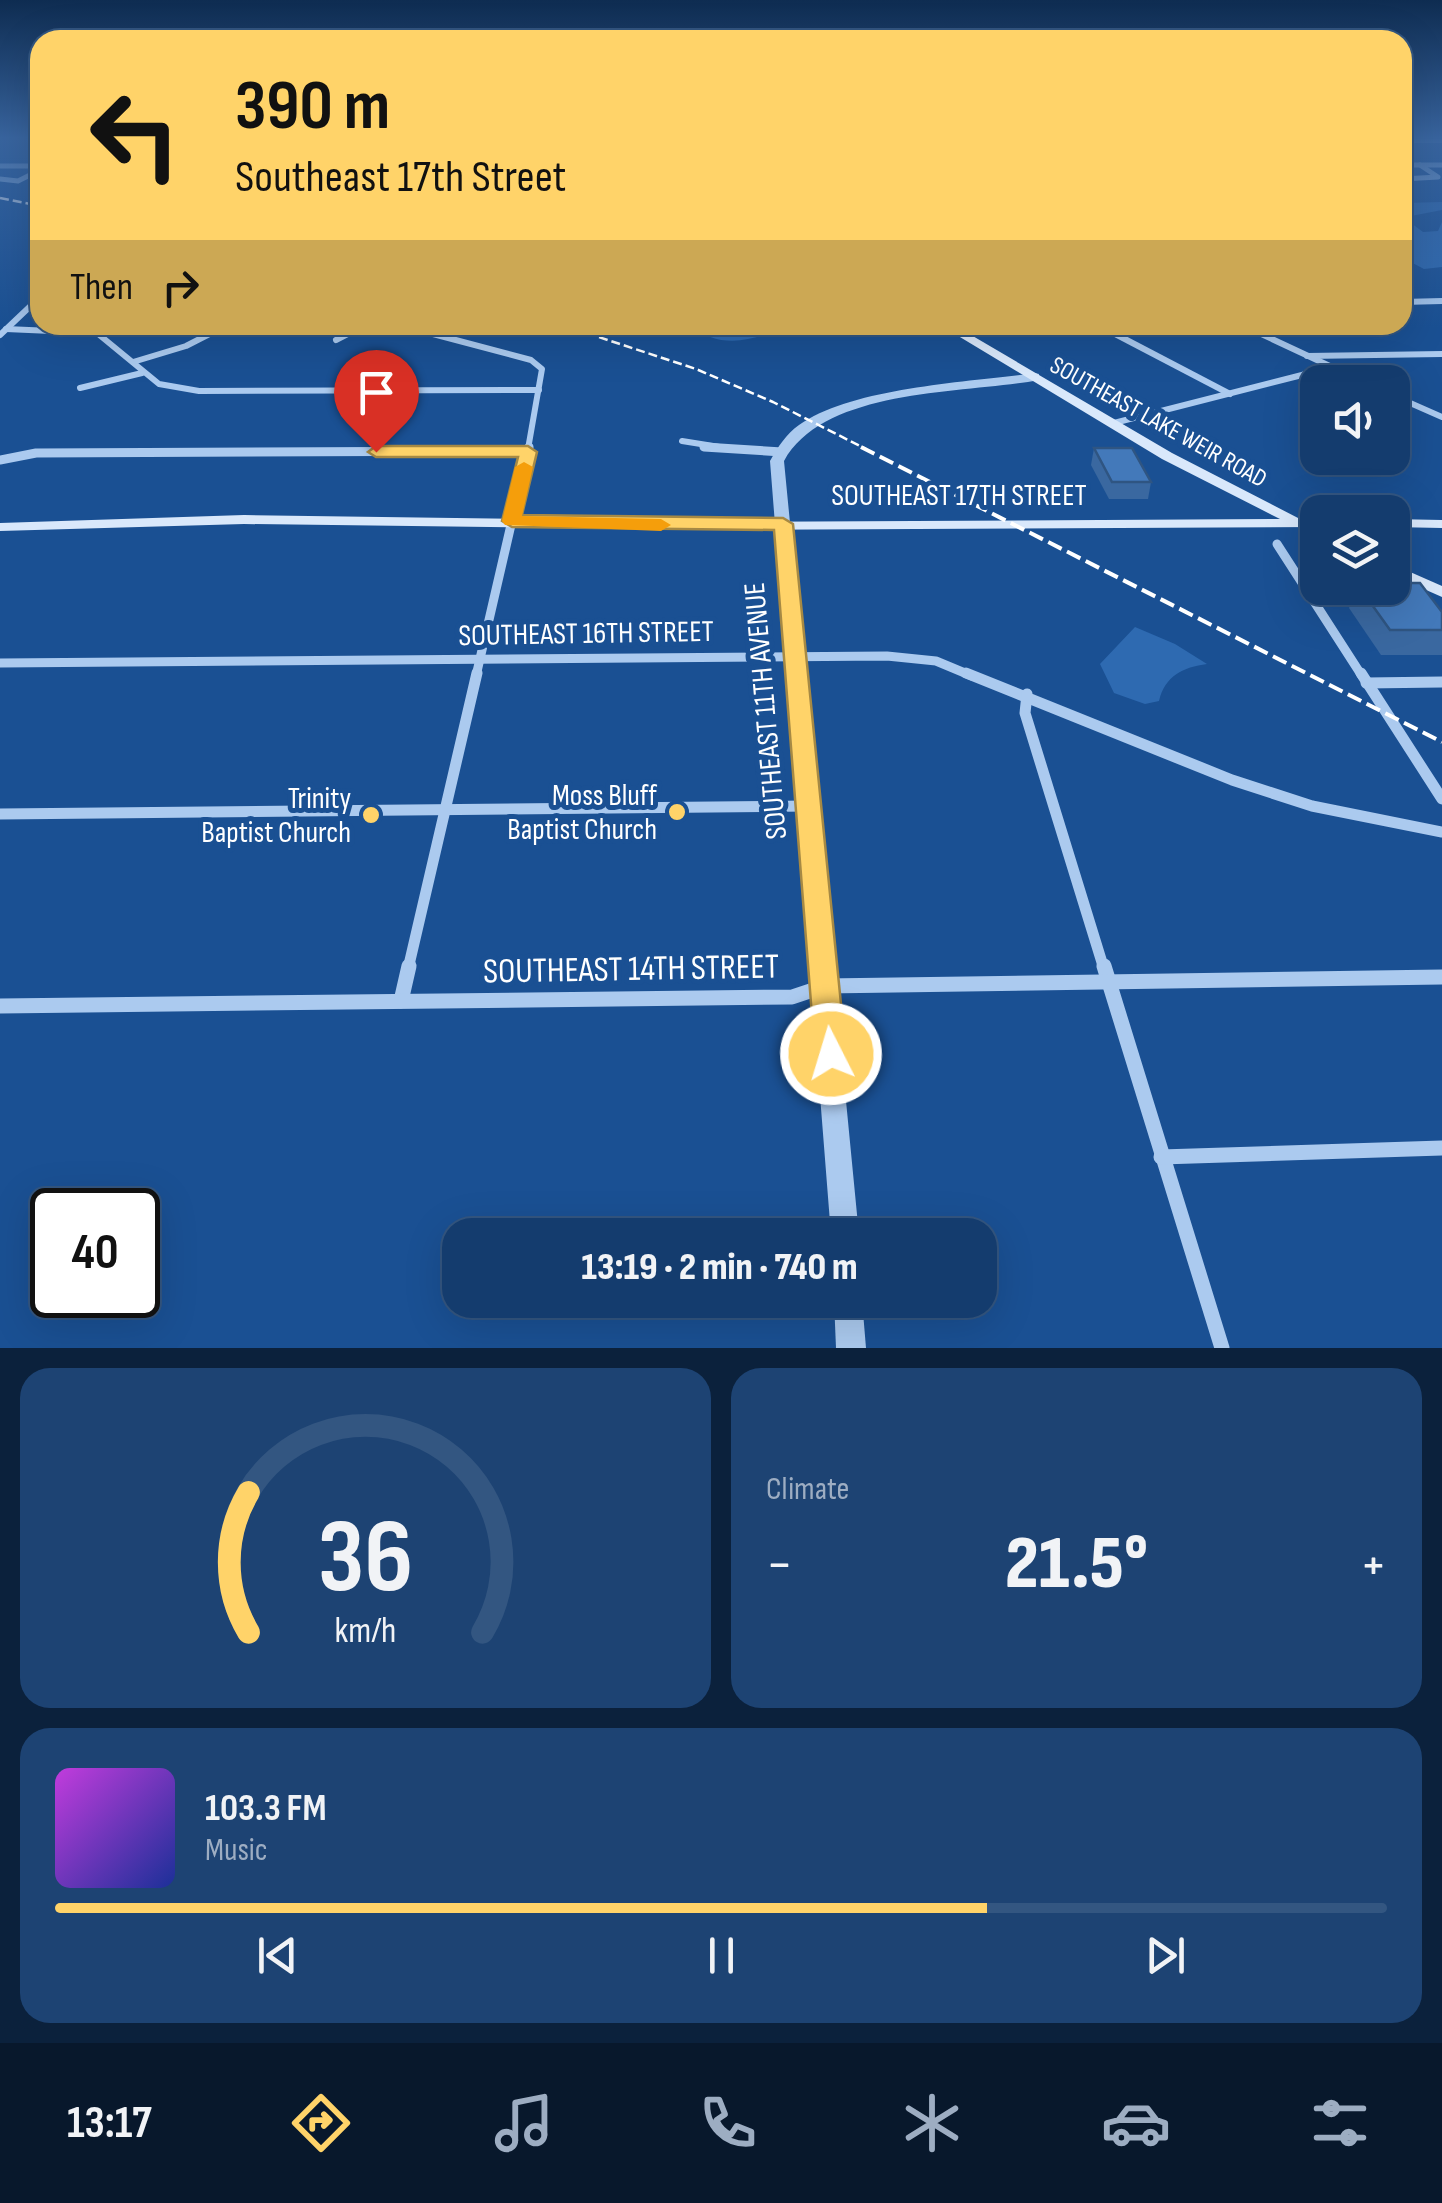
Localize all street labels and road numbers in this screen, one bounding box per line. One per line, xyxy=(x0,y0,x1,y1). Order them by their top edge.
street label: SOUTHEAST LAKE WEIR ROAD xyxy=(1044,350,1272,495)
street label: SOUTHEAST 17TH STREET xyxy=(831,478,1087,514)
street label: SOUTHEAST 11TH AVENUE xyxy=(737,581,795,841)
street label: SOUTHEAST 16TH STREET xyxy=(458,614,714,654)
street label: SOUTHEAST 14TH STREET xyxy=(483,945,779,994)

